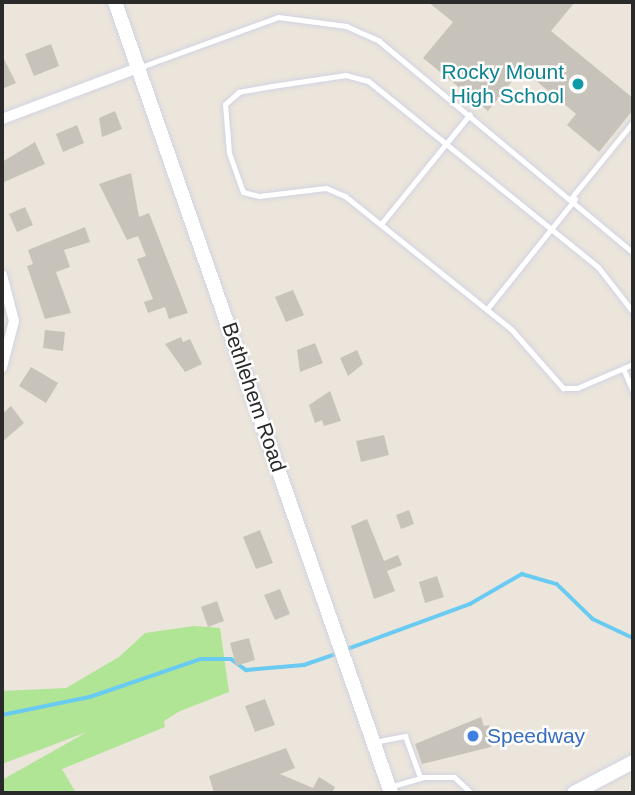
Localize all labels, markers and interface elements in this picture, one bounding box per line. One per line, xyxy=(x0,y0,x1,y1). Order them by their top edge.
place label: Rocky Mount High School xyxy=(441,59,564,109)
marker: Rocky Mount High School xyxy=(570,76,586,92)
street label: Bethlehem Road xyxy=(217,319,291,475)
place label: Speedway xyxy=(487,723,585,749)
marker: Speedway xyxy=(465,728,481,744)

